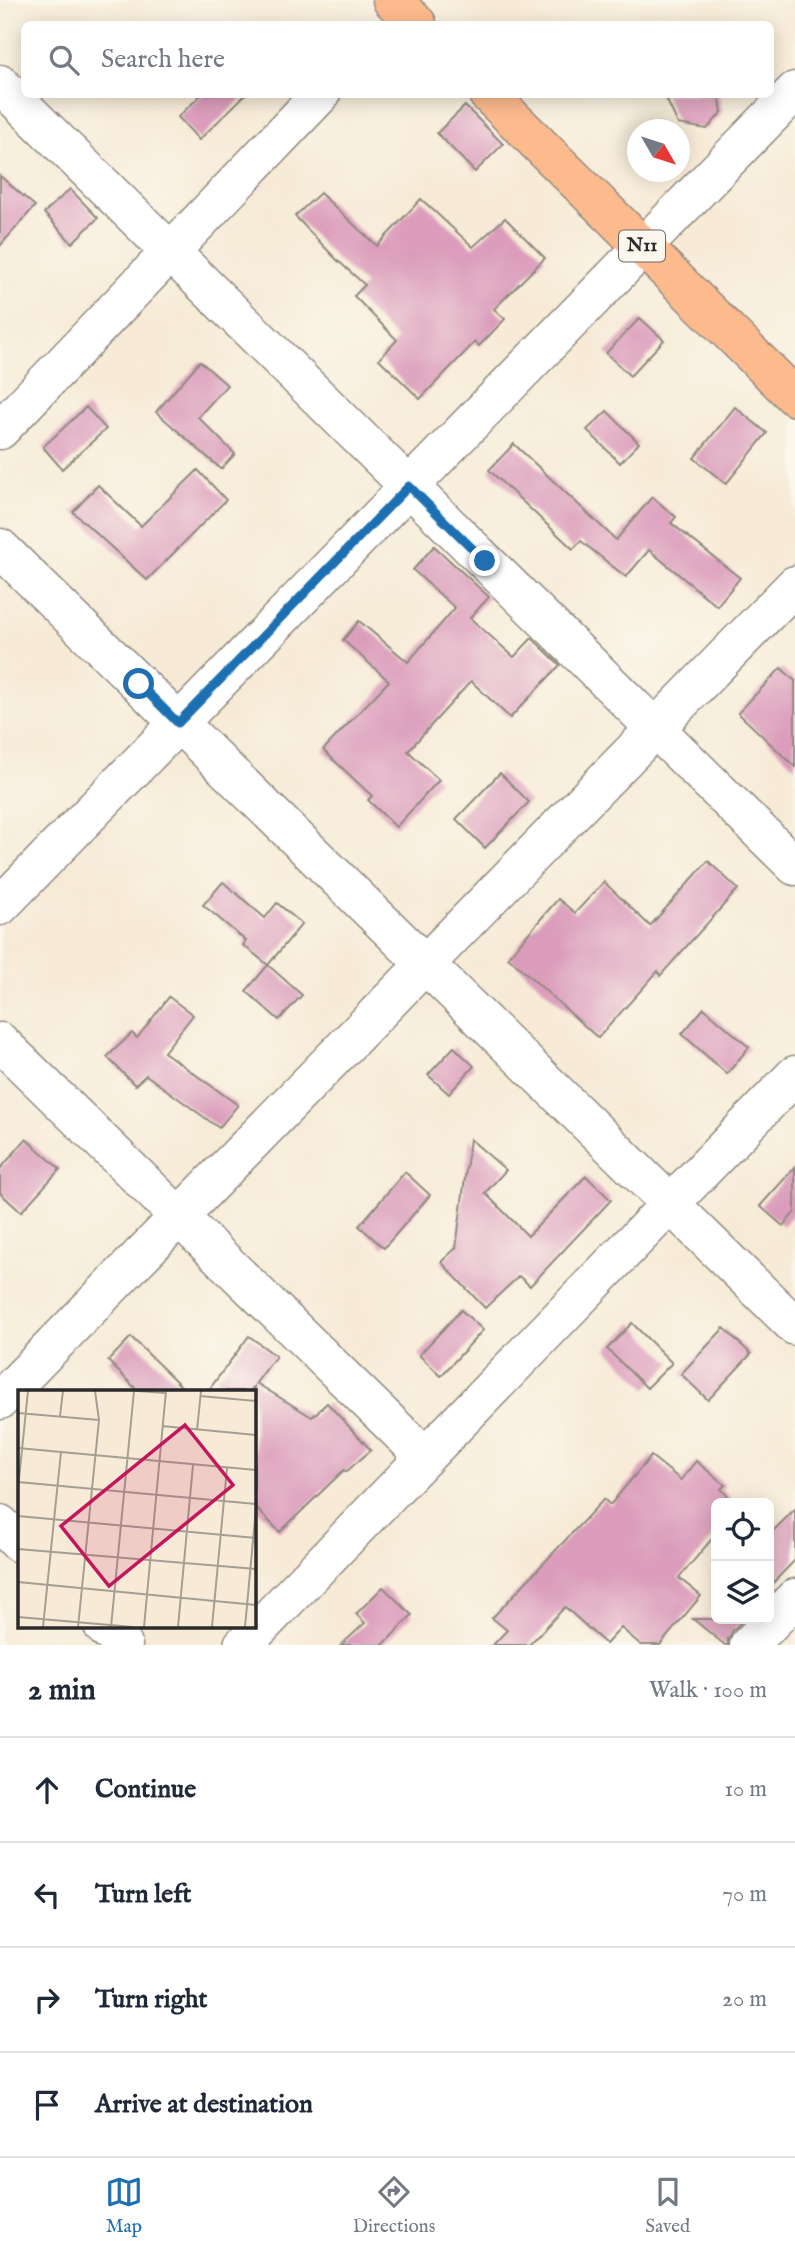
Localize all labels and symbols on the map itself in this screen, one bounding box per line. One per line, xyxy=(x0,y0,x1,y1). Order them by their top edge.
north arrow xyxy=(627,119,690,182)
road number: N11 xyxy=(619,230,665,262)
route end xyxy=(469,545,500,576)
route start xyxy=(123,668,154,699)
inset map xyxy=(18,1390,256,1628)

